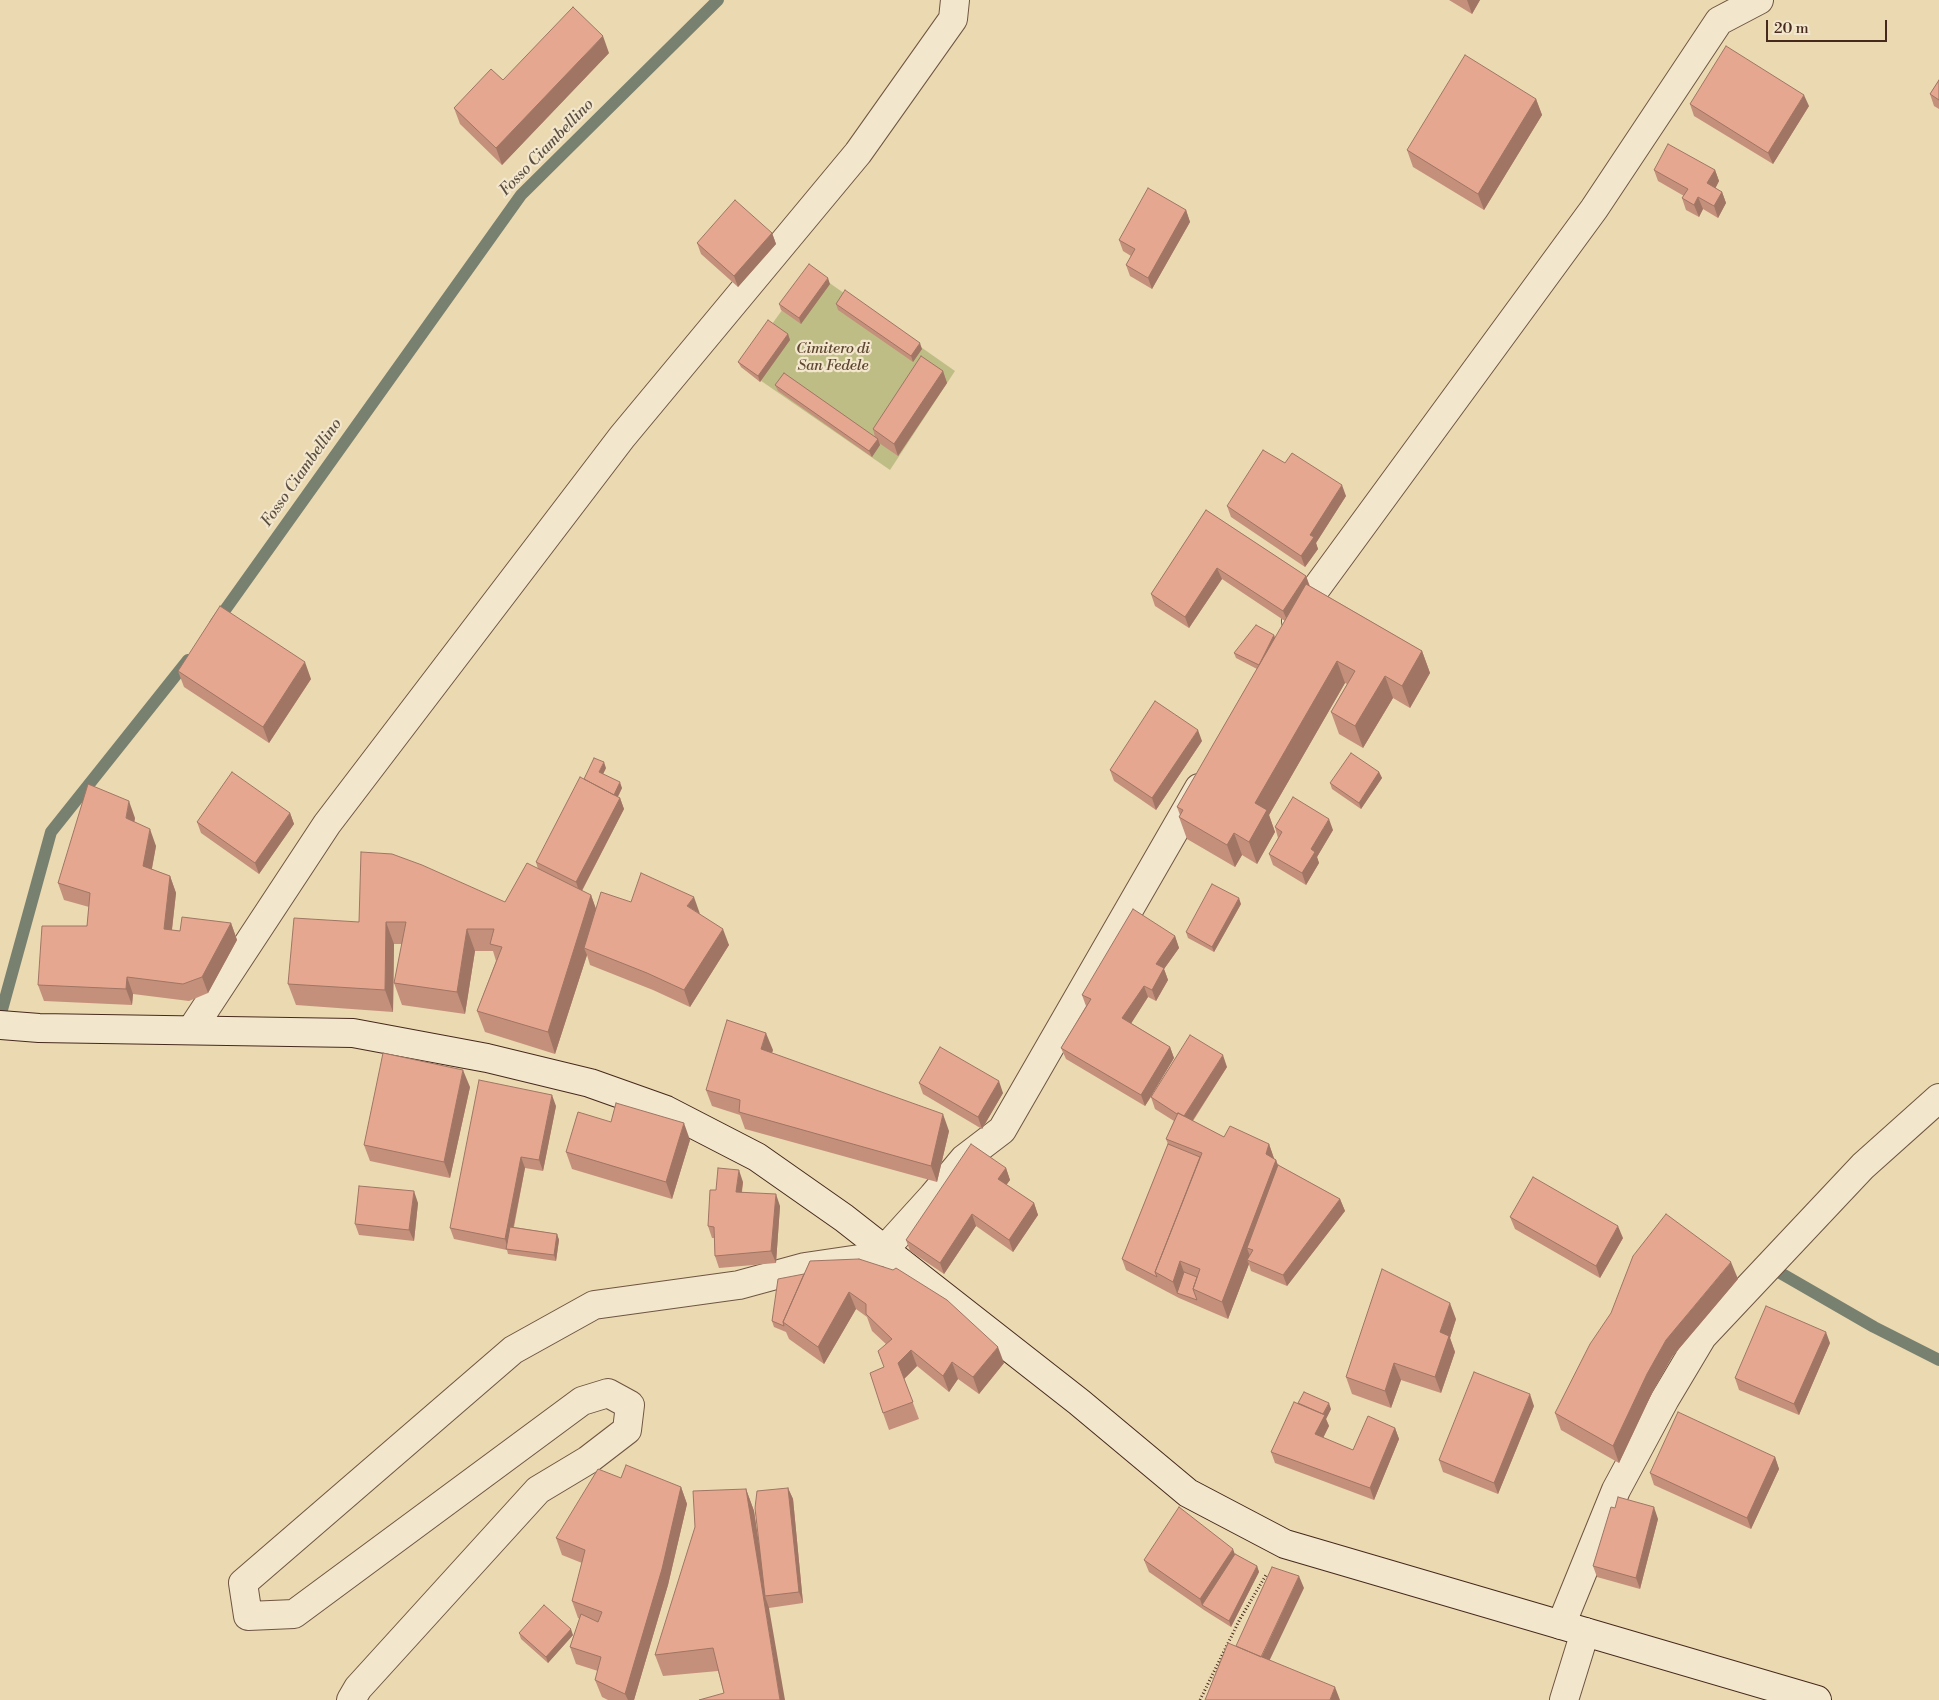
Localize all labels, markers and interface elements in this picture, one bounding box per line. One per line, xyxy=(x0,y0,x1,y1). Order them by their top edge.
scale bar xyxy=(1769,10,1890,42)
text: 20 m xyxy=(1774,19,1809,38)
water label: Fosso Ciambellino xyxy=(496,95,598,201)
park label: Cimitero di San Fedele xyxy=(796,340,870,375)
water label: Fosso Ciambellino xyxy=(258,415,346,531)

